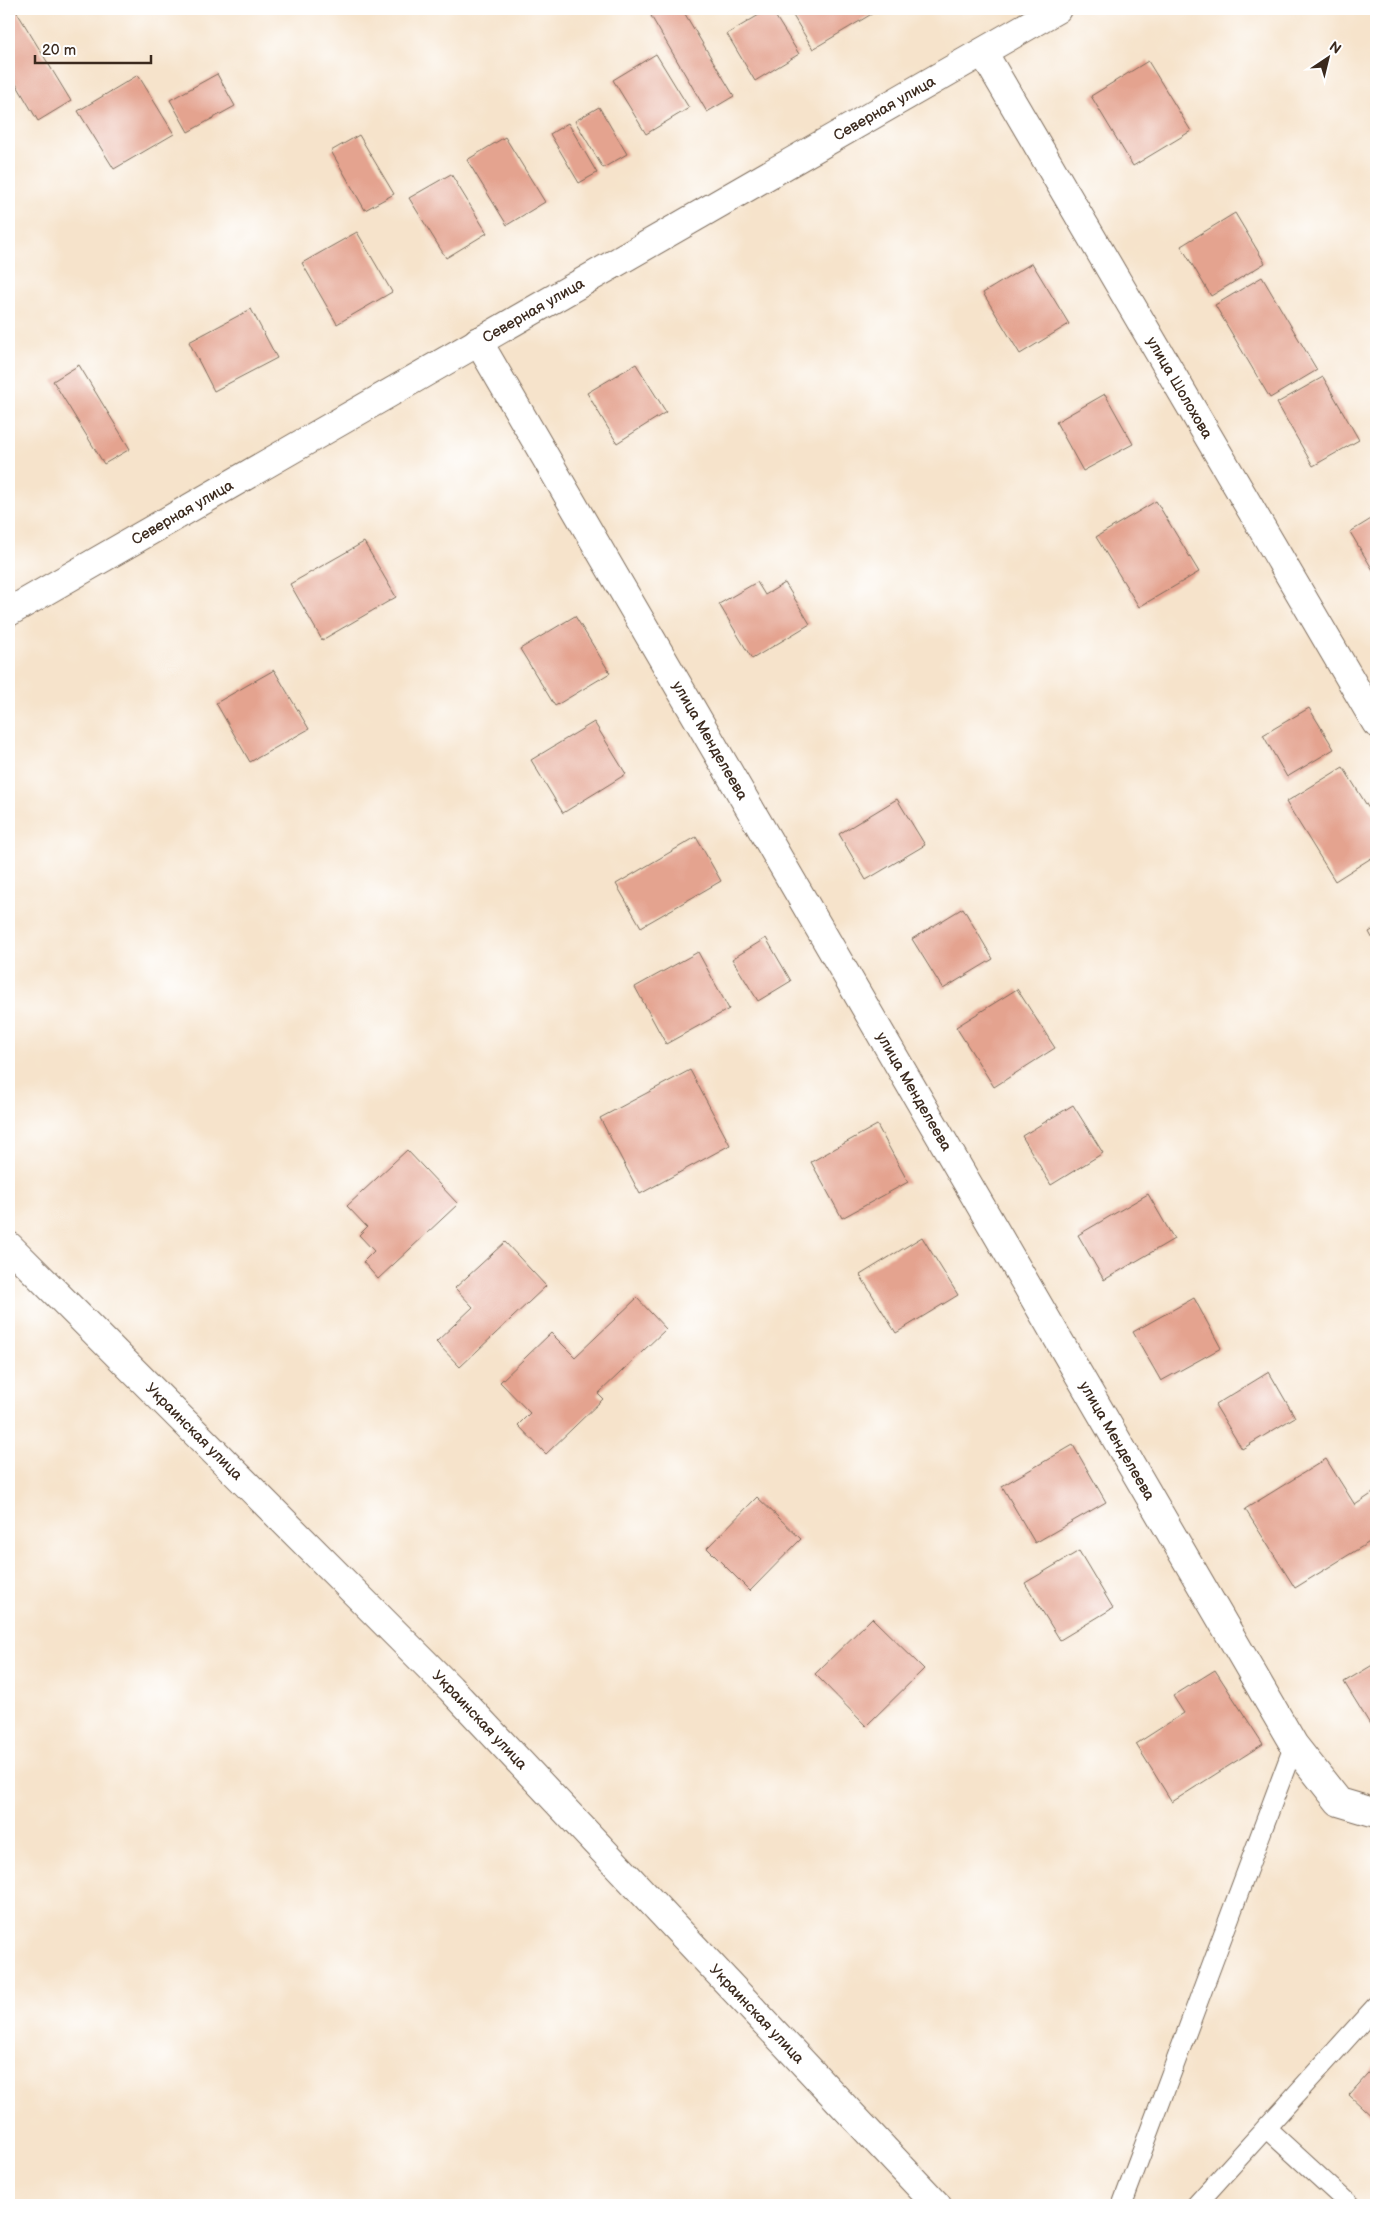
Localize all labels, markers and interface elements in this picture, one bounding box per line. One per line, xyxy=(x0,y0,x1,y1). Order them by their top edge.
scale bar xyxy=(35,32,151,64)
north arrow xyxy=(1302,32,1352,82)
text: N xyxy=(1326,38,1344,58)
text: 20 m xyxy=(42,41,76,60)
street label: Северная улица xyxy=(830,72,939,146)
street label: Северная улица xyxy=(479,274,588,347)
street label: улица Шолохова xyxy=(1142,333,1217,443)
street label: Северная улица xyxy=(128,476,237,549)
street label: улица Менделеева xyxy=(668,678,752,804)
street label: улица Менделеева xyxy=(872,1029,956,1155)
street label: улица Менделеева xyxy=(1075,1378,1159,1504)
street label: Украинская улица xyxy=(141,1379,246,1485)
street label: Украинская улица xyxy=(428,1667,531,1774)
street label: Украинская улица xyxy=(705,1960,808,2068)

